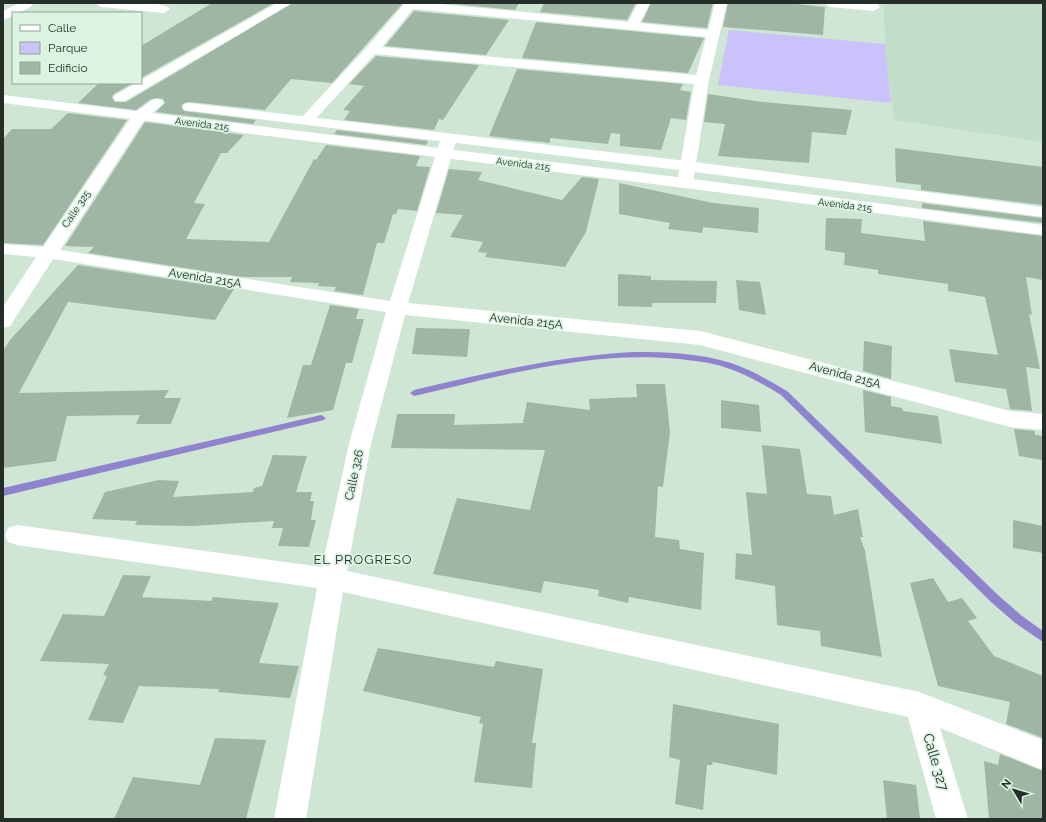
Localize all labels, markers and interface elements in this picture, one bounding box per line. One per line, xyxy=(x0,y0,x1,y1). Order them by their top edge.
legend xyxy=(12,12,142,84)
text: Calle xyxy=(48,21,76,35)
text: Parque xyxy=(48,41,88,55)
text: Edificio xyxy=(48,61,88,75)
street label: Avenida 215 xyxy=(174,115,230,133)
street label: Avenida 215 xyxy=(495,155,551,173)
street label: Calle 325 xyxy=(60,188,93,230)
street label: Avenida 215 xyxy=(817,196,873,214)
street label: Avenida 215A xyxy=(168,265,242,291)
street label: Avenida 215A xyxy=(489,310,563,332)
street label: Avenida 215A xyxy=(808,359,882,391)
street label: Calle 326 xyxy=(342,448,366,502)
district label: EL PROGRESO xyxy=(313,552,413,567)
street label: Calle 327 xyxy=(920,731,952,793)
north arrow xyxy=(994,770,1034,810)
text: N xyxy=(999,777,1014,791)

